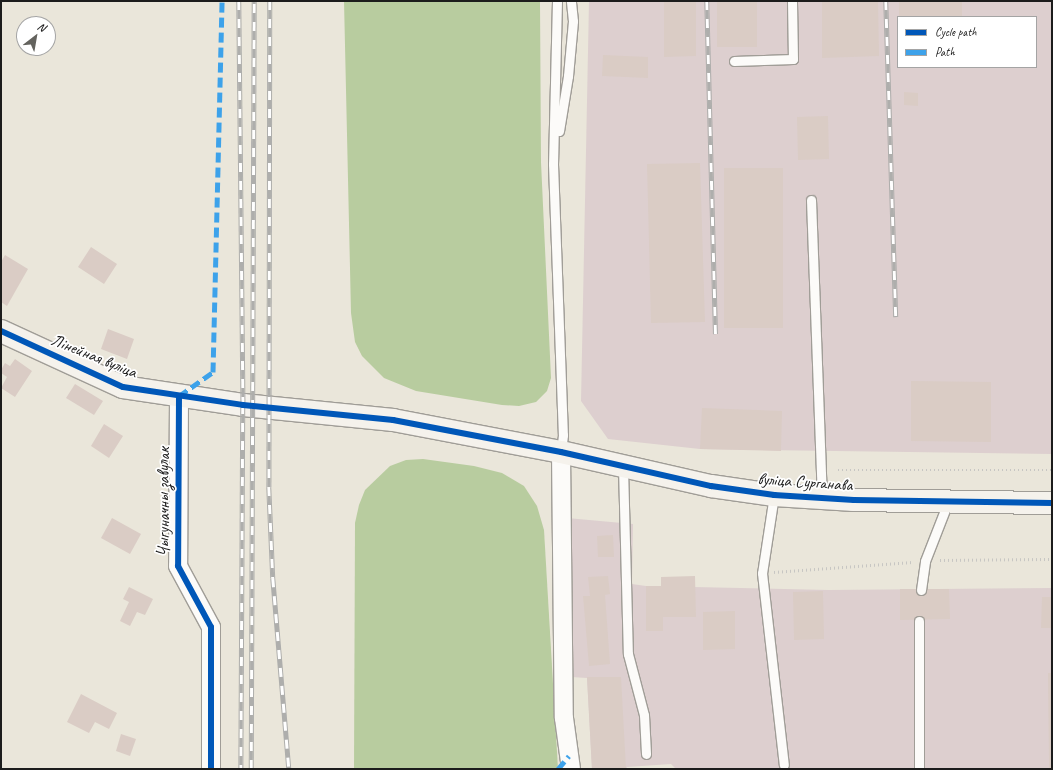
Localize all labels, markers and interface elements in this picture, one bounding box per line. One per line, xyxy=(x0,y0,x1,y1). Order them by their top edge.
north arrow xyxy=(16,16,56,56)
legend xyxy=(897,16,1037,68)
text: N xyxy=(35,19,48,34)
text: Cycle path xyxy=(935,24,977,40)
text: Path xyxy=(935,44,955,60)
street label: Лінейная вуліца xyxy=(48,330,140,382)
street label: Чыгуначны завулак xyxy=(154,447,174,557)
street label: вуліца Сурганава xyxy=(757,468,853,496)

